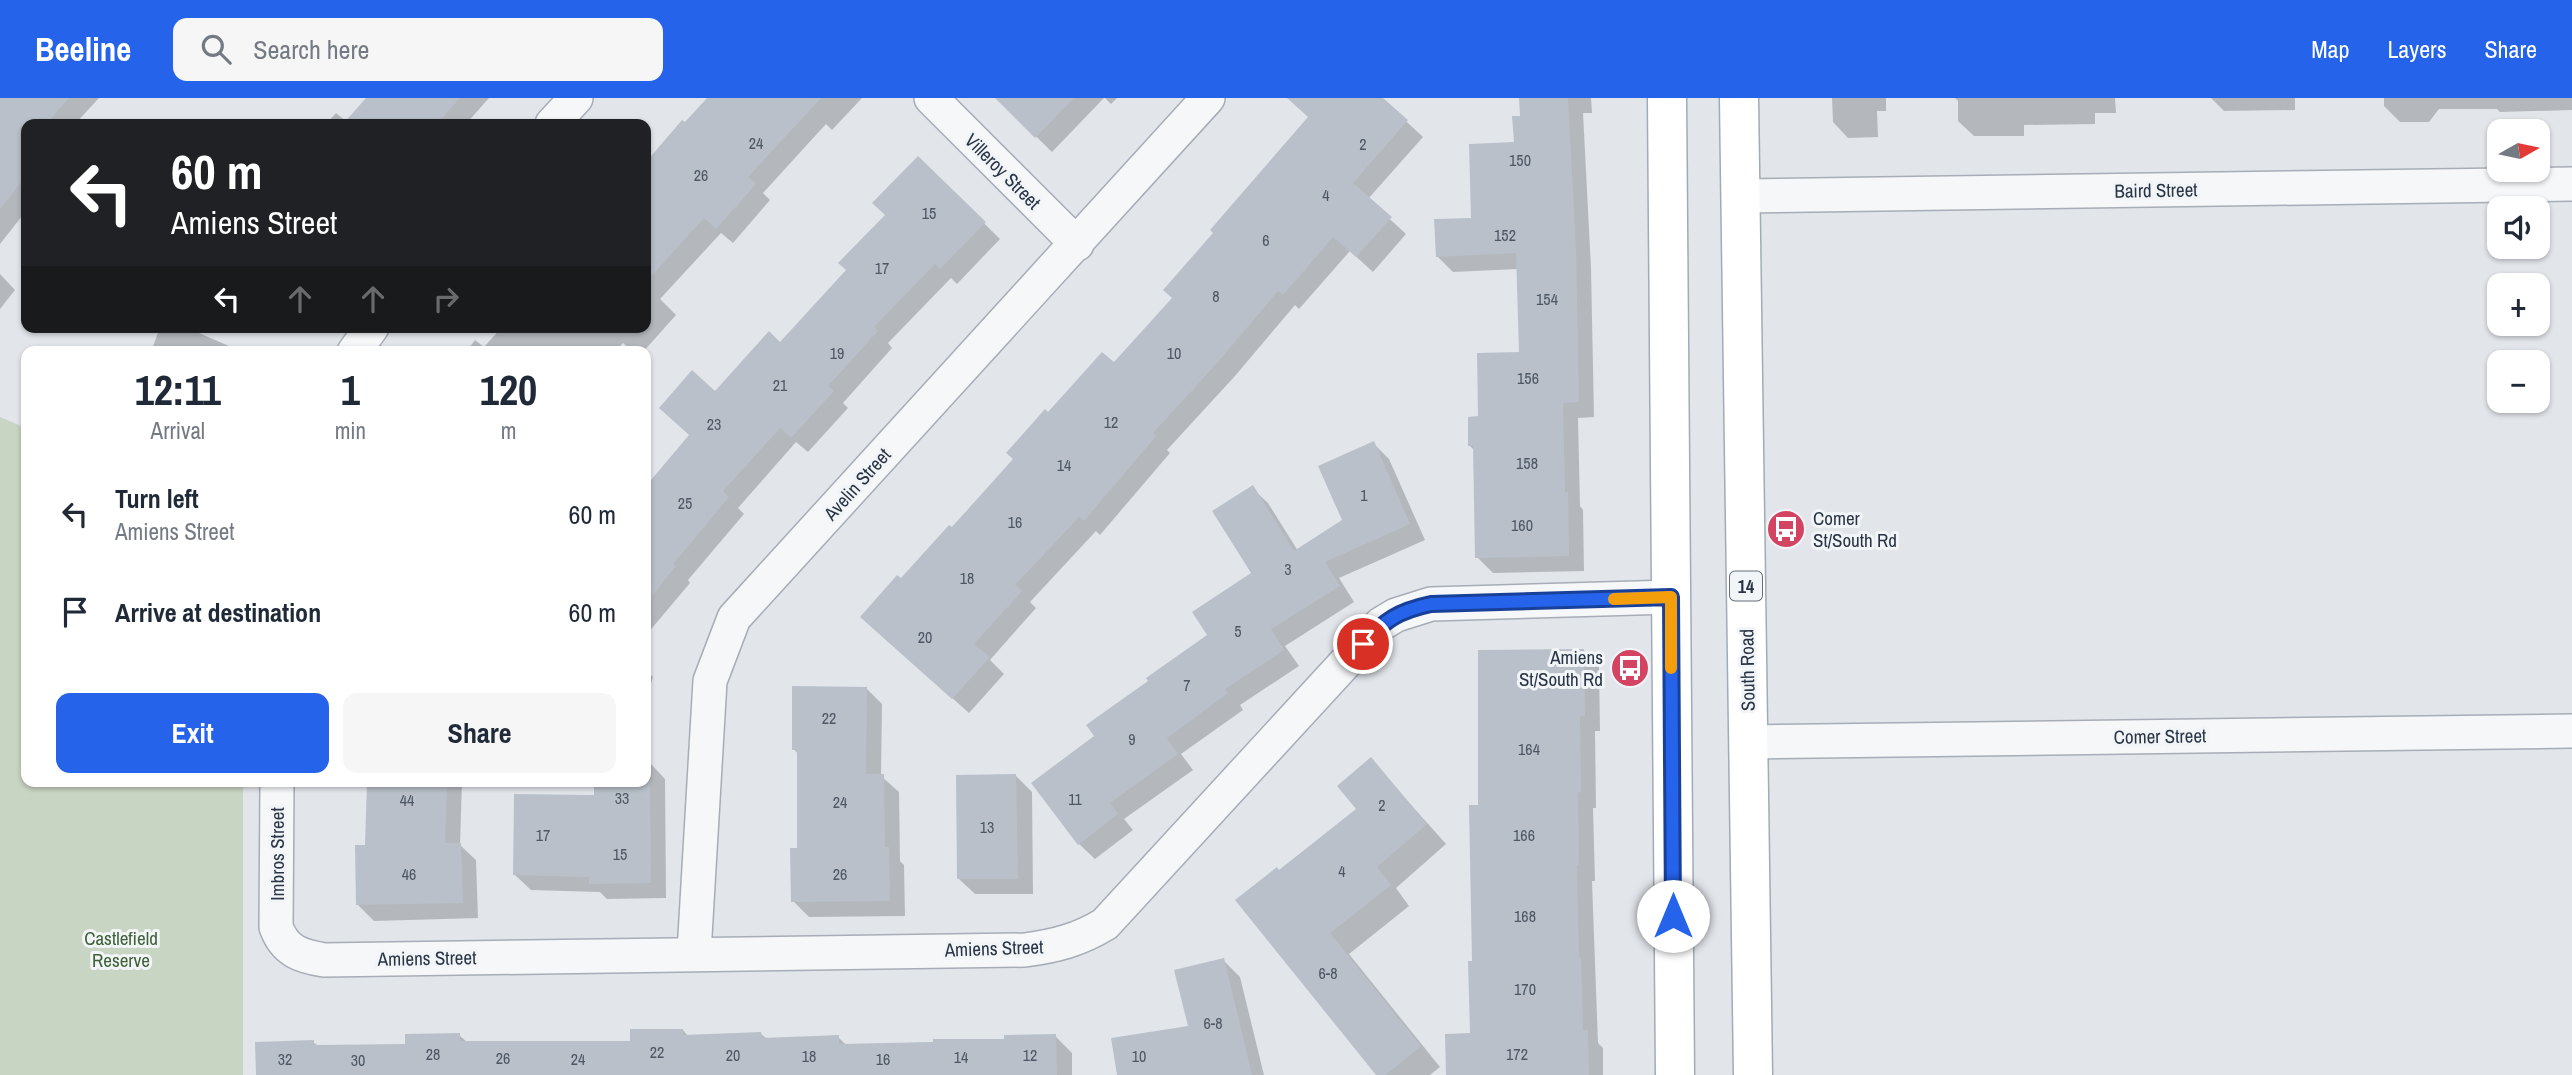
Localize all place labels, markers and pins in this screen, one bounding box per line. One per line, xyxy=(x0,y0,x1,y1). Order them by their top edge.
place label: Comer St/South Rd xyxy=(1813,505,1897,553)
bus stop icon: Comer St/South Rd xyxy=(1765,508,1807,550)
pin xyxy=(1333,614,1393,674)
place label: Amiens St/South Rd xyxy=(1519,644,1603,692)
bus stop icon: Amiens St/South Rd xyxy=(1609,647,1651,689)

